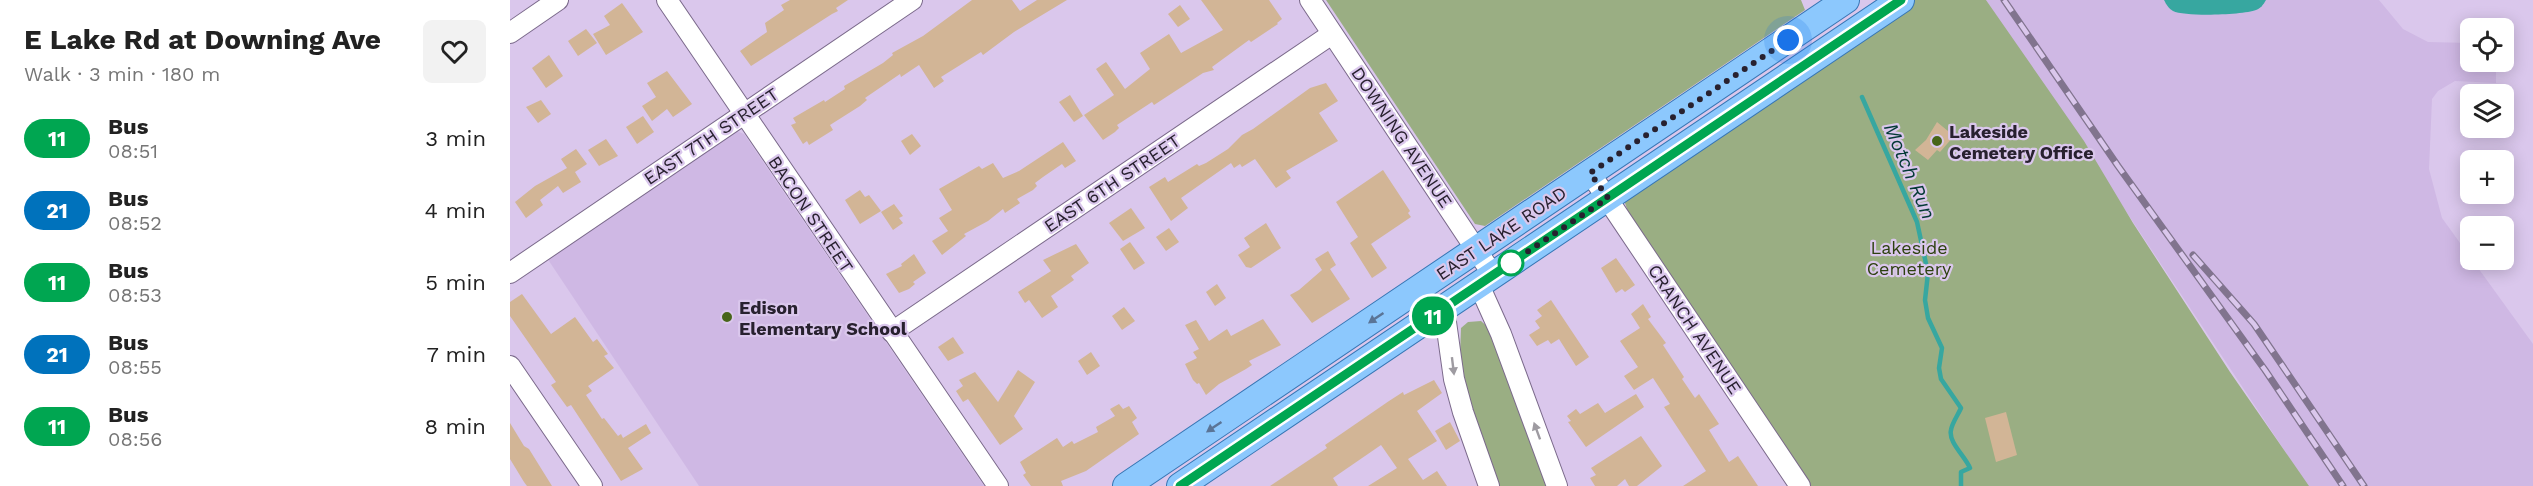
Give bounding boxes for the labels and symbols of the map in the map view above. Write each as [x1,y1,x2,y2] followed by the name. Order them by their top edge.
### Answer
[1773,25,1803,55] your location
[1347,63,1457,211] street label: DOWNING AVENUE
[640,83,782,189] street label: EAST 7TH STREET
[1879,119,1941,223] water label: Motch Run
[1949,121,2094,163] place label: Lakeside Cemetery Office
[1040,130,1184,236] street label: EAST 6TH STREET
[1930,134,1944,148] marker: Lakeside Cemetery Office
[764,152,858,276] street label: BACON STREET
[1432,182,1570,284] street label: EAST LAKE ROAD
[1867,237,1952,279] park label: Lakeside Cemetery
[1498,250,1524,276] unlabelled marker
[1644,260,1746,398] street label: CRANCH AVENUE
[1406,296,1460,336] line badge: 11
[739,297,907,339] place label: Edison Elementary School
[720,310,734,324] marker: Edison Elementary School
[1369,312,1385,324] one-way arrow
[1448,357,1458,376] one-way arrow
[1207,421,1223,433] one-way arrow
[1531,422,1541,440] one-way arrow

